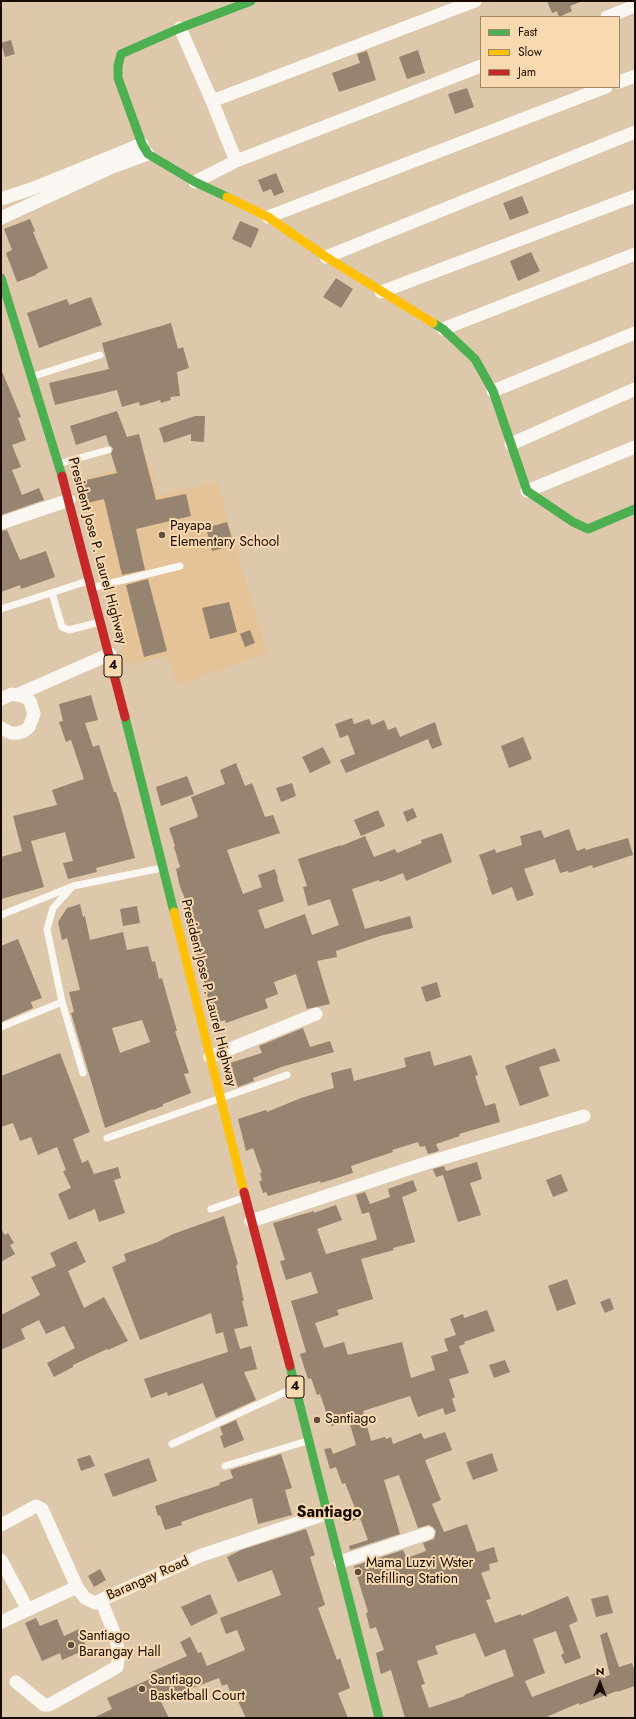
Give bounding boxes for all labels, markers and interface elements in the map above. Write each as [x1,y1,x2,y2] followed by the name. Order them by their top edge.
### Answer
[480,16,620,88] legend
[518,23,537,41] text: Fast
[518,43,542,61] text: Slow
[518,63,536,81] text: Jam
[64,456,130,646] street label: President Jose P. Laurel Highway
[170,519,280,552] place label: Payapa Elementary School
[157,530,167,540] marker: Payapa Elementary School
[104,655,122,677] road number: 4
[177,898,239,1088] street label: President Jose P. Laurel Highway
[286,1376,304,1398] road number: 4
[325,1412,376,1428] place label: Santiago
[312,1415,322,1425] marker: Santiago
[296,1503,362,1523] district label: Santiago
[104,1553,192,1605] street label: Barangay Road
[366,1556,473,1588] place label: Mama Luzvi Wster Refilling Station
[353,1567,363,1577] marker: Mama Luzvi Wster Refilling Station
[79,1629,161,1662] place label: Santiago Barangay Hall
[66,1640,76,1650] marker: Santiago Barangay Hall
[580,1663,620,1703] north arrow
[596,1663,604,1679] text: N
[150,1673,245,1706] place label: Santiago Basketball Court
[137,1684,147,1694] marker: Santiago Basketball Court

